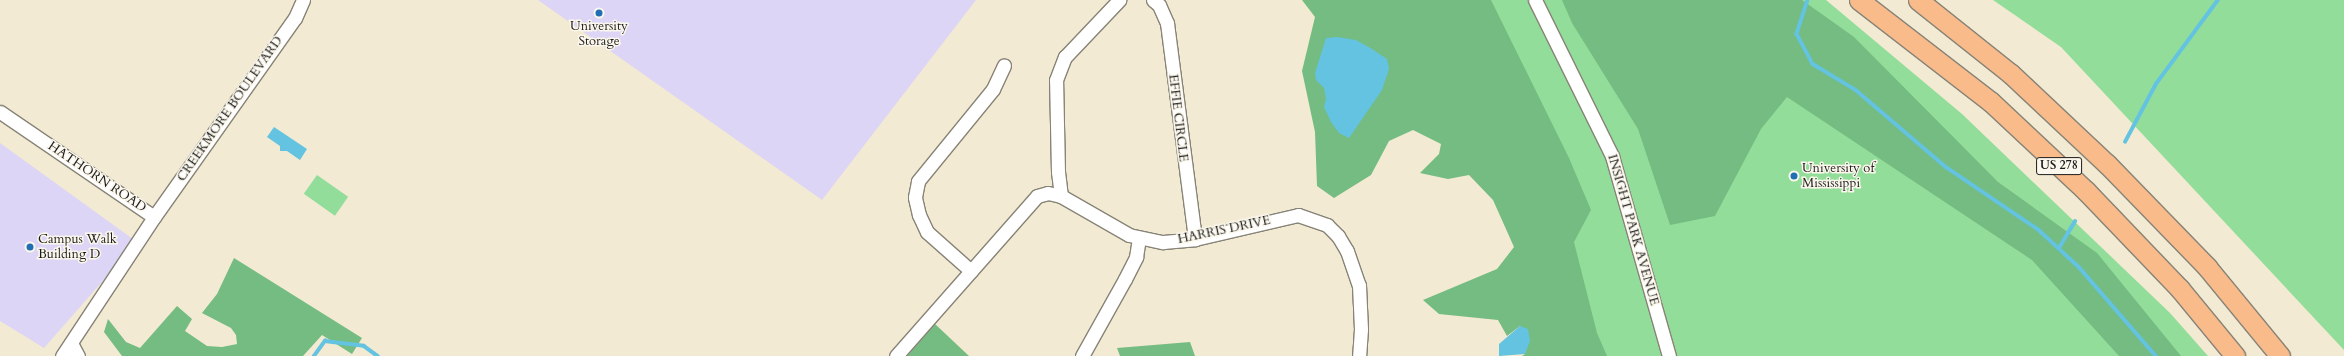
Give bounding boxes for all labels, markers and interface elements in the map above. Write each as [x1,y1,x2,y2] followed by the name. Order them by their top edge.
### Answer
[594,8,604,18] marker: University Storage
[570,19,628,50] place label: University Storage
[174,33,286,185] street label: CREEKMORE BOULEVARD
[1165,73,1191,163] street label: EFFIE CIRCLE
[45,138,149,216] street label: HATHORN ROAD
[1604,153,1662,307] street label: INSIGHT PARK AVENUE
[2036,156,2082,176] road number: US 278
[1802,161,1874,192] place label: University of Mississippi
[1789,171,1799,181] marker: University of Mississippi
[1176,213,1272,247] street label: HARRIS DRIVE
[38,232,117,263] place label: Campus Walk Building D
[25,242,35,252] marker: Campus Walk Building D

